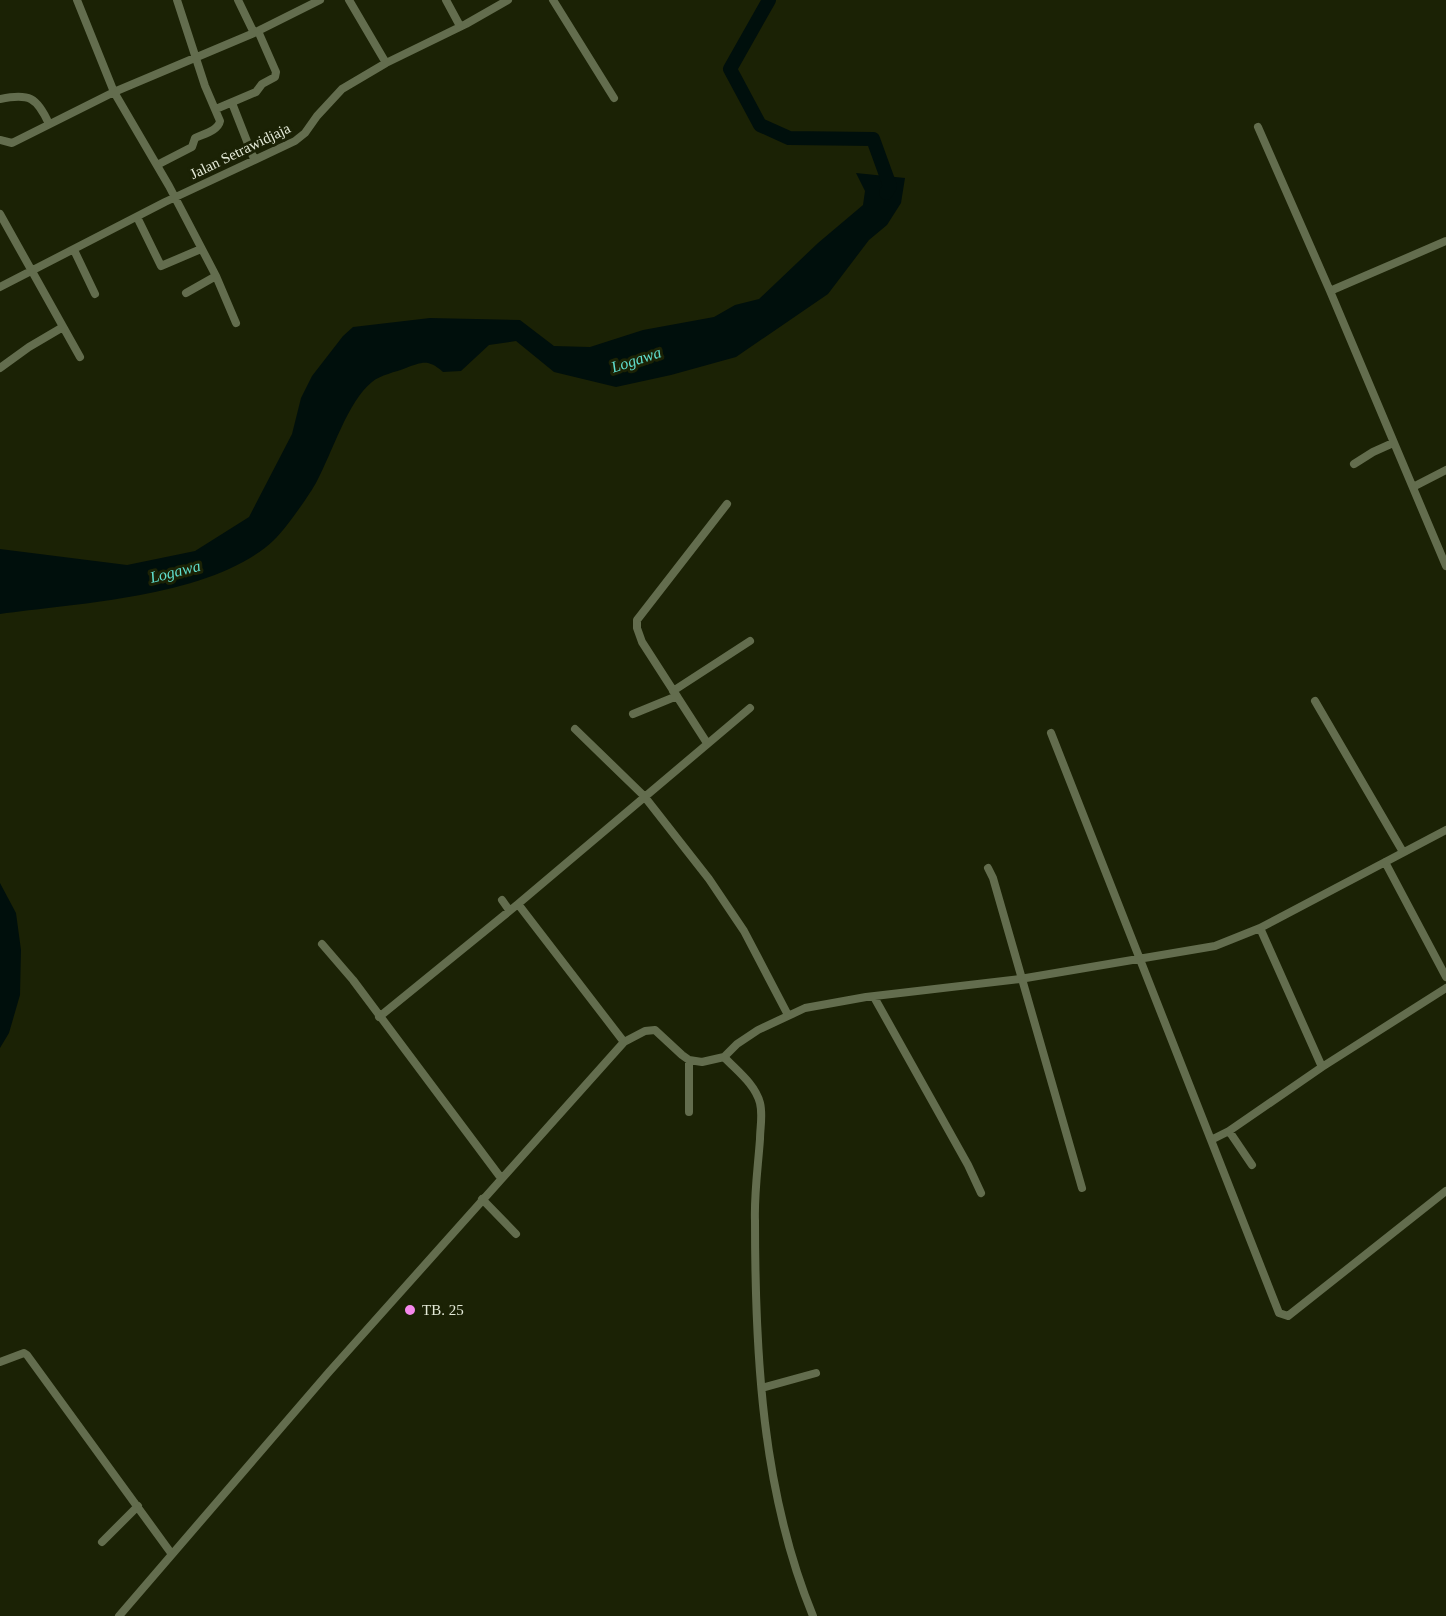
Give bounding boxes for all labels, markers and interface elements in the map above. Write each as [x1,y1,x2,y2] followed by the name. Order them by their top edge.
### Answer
[187,120,293,182] street label: Jalan Setrawidjaja
[608,343,664,377] water label: Logawa
[147,557,202,587] water label: Logawa
[422,1302,464,1318] place label: TB. 25
[403,1303,417,1317] marker: TB. 25

